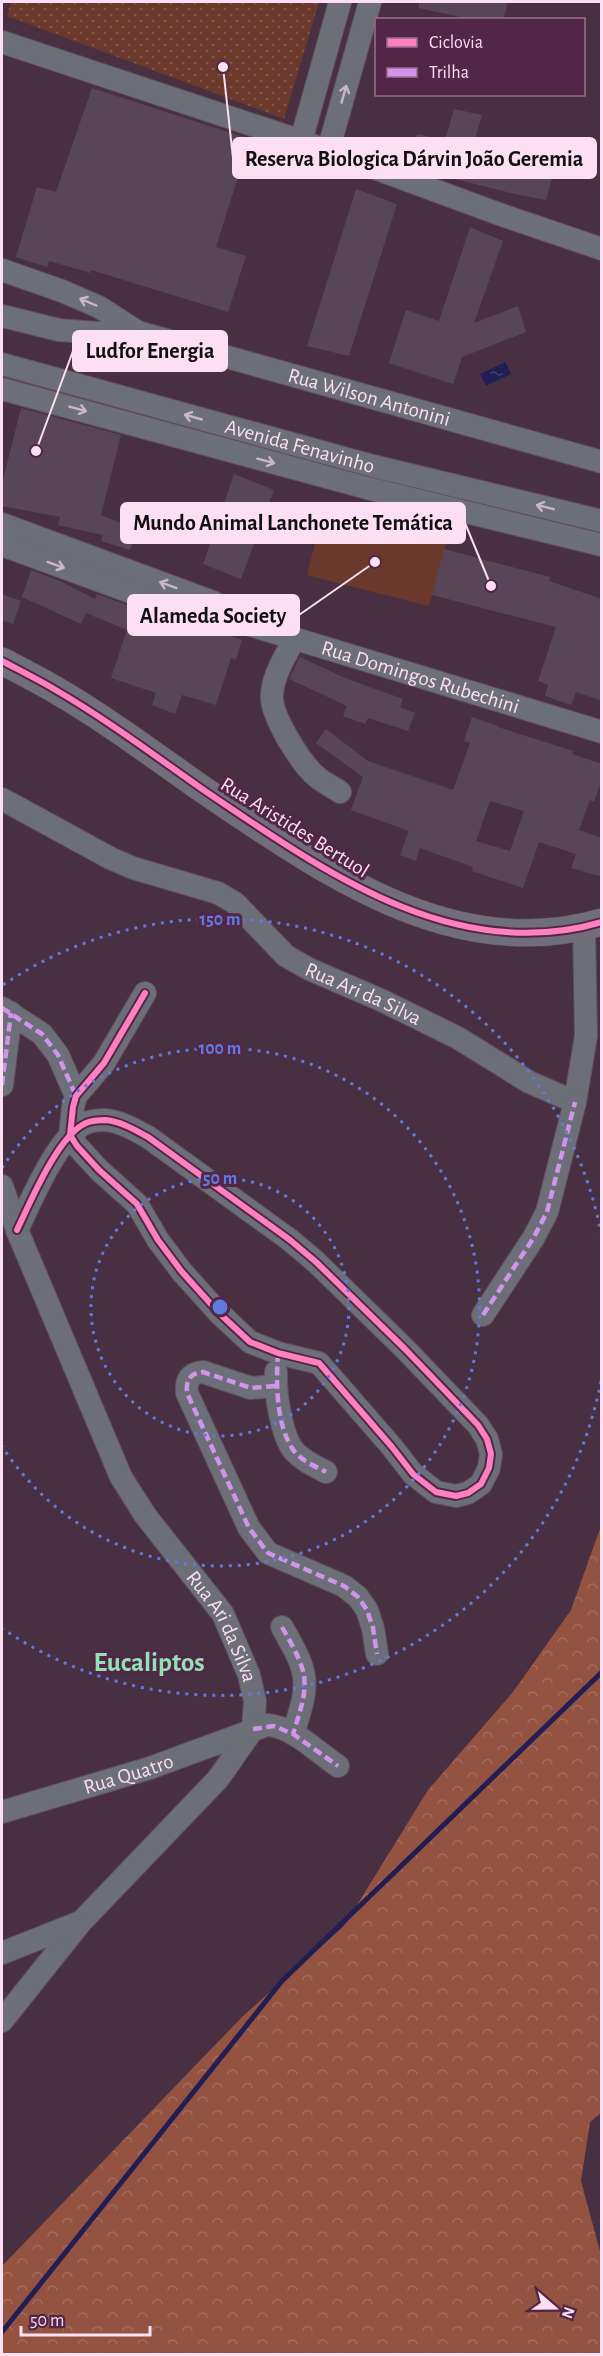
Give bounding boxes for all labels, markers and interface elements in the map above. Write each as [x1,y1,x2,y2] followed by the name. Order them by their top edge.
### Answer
[375,18,585,96] legend
[429,34,483,52] text: Ciclovia
[429,64,469,82] text: Trilha
[338,85,350,104] one-way arrow
[233,138,596,178] callout: Reserva Biologica Dárvin João Geremia
[245,148,584,170] text: Reserva Biologica Dárvin João Geremia
[79,296,97,307] one-way arrow
[73,331,227,371] callout: Ludfor Energia
[85,340,215,362] text: Ludfor Energia
[286,365,453,430] street label: Rua Wilson Antonini
[68,404,87,416] one-way arrow
[184,411,203,422] one-way arrow
[223,416,377,477] street label: Avenida Fenavinho
[256,455,275,467] one-way arrow
[535,500,554,512] one-way arrow
[121,503,465,543] callout: Mundo Animal Lanchonete Temática
[133,512,453,534] text: Mundo Animal Lanchonete Temática
[47,560,65,571] one-way arrow
[159,579,178,590] one-way arrow
[128,595,299,635] callout: Alameda Society
[140,605,286,628] text: Alameda Society
[319,637,522,717] street label: Rua Domingos Rubechini
[217,773,373,882] street label: Rua Aristides Bertuol
[200,911,240,929] text: 150 m
[302,959,425,1029] street label: Rua Ari da Silva
[199,1040,241,1058] text: 100 m
[203,1170,237,1188] text: 50 m
[210,1297,230,1317] centre of rings
[182,1567,260,1684] street label: Rua Ari da Silva
[93,1649,205,1676] district label: Eucaliptos
[81,1750,176,1798] street label: Rua Quatro
[525,2278,585,2338] north arrow
[21,2299,150,2337] scale bar
[559,2305,578,2321] text: N
[30,2312,64,2330] text: 50 m

